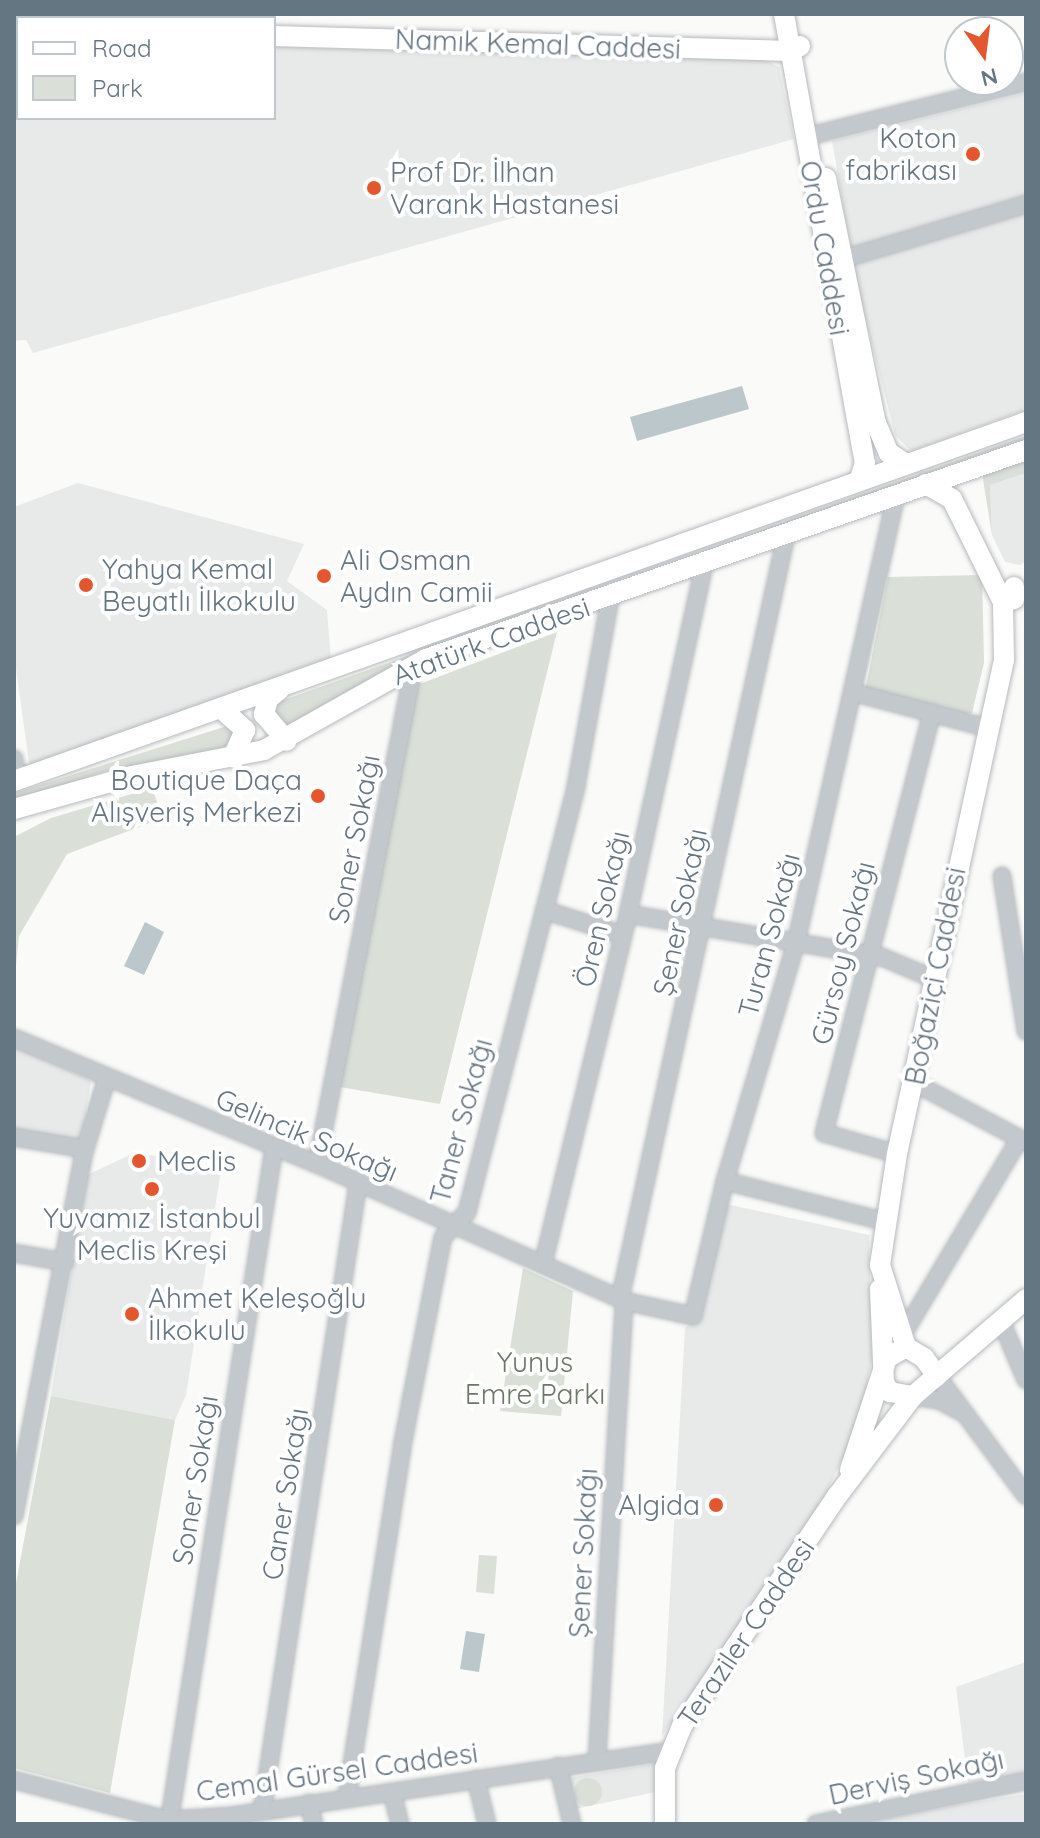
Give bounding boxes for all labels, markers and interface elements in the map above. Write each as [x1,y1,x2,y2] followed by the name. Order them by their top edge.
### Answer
[16,16,276,120] legend
[944,16,1024,96] north arrow
[394,22,682,66] street label: Namık Kemal Caddesi
[92,33,152,63] text: Road
[978,62,1001,93] text: N
[92,73,143,103] text: Park
[845,121,957,187] place label: Koton fabrikası
[964,145,982,163] marker: Koton fabrikası
[390,155,619,221] place label: Prof Dr. İlhan Varank Hastanesi
[793,158,857,338] street label: Ordu Caddesi
[365,179,383,197] marker: Prof Dr. İlhan Varank Hastanesi
[340,543,493,609] place label: Ali Osman Aydın Camii
[102,552,296,618] place label: Yahya Kemal Beyatlı İlkokulu
[315,567,333,585] marker: Ali Osman Aydın Camii
[77,576,95,594] marker: Yahya Kemal Beyatlı İlkokulu
[388,590,594,692] street label: Atatürk Caddesi
[321,752,387,926] street label: Soner Sokağı
[91,763,302,829] place label: Boutique Daça Alışveriş Merkezi
[309,787,327,805] marker: Boutique Daça Alışveriş Merkezi
[646,825,714,999] street label: Şener Sokağı
[568,828,636,990] street label: Ören Sokağı
[731,849,807,1021] street label: Turan Sokağı
[804,858,882,1048] street label: Gürsoy Sokağı
[897,864,973,1088] street label: Boğaziçi Caddesi
[423,1035,499,1207] street label: Taner Sokağı
[211,1081,403,1189] street label: Gelincik Sokağı
[157,1144,236,1178] place label: Meclis
[128,1150,150,1172] marker: Meclis
[143,1180,161,1198] marker: Yuvamız İstanbul Meclis Kreşi
[43,1201,261,1267] place label: Yuvamız İstanbul Meclis Kreşi
[148,1281,366,1347] place label: Ahmet Keleşoğlu İlkokulu
[123,1305,141,1323] marker: Ahmet Keleşoğlu İlkokulu
[465,1345,605,1411] park label: Yunus Emre Parkı
[165,1393,225,1567] street label: Soner Sokağı
[255,1406,315,1582] street label: Caner Sokağı
[562,1467,604,1639] street label: Şener Sokağı
[618,1488,700,1522] place label: Algida
[707,1496,725,1514] marker: Algida
[670,1532,822,1734] street label: Teraziler Caddesi
[194,1736,480,1808] street label: Cemal Gürsel Caddesi
[826,1742,1006,1812] street label: Derviş Sokağı

